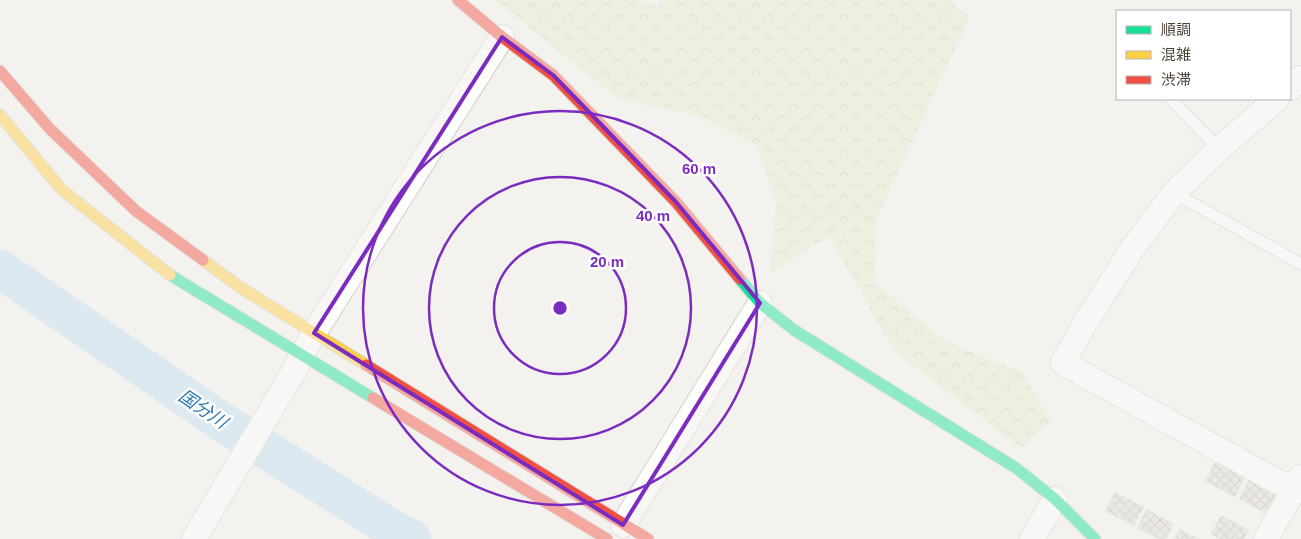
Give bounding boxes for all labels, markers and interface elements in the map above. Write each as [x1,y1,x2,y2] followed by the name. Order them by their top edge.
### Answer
[1116,10,1291,100] legend
[1161,21,1191,38] text: 順調
[1161,46,1191,63] text: 混雑
[1161,71,1191,88] text: 渋滞
[682,160,716,177] text: 60 m
[636,207,670,224] text: 40 m
[590,253,624,270] text: 20 m
[551,299,569,317] centre of rings
[175,386,233,434] water label: 国分川

